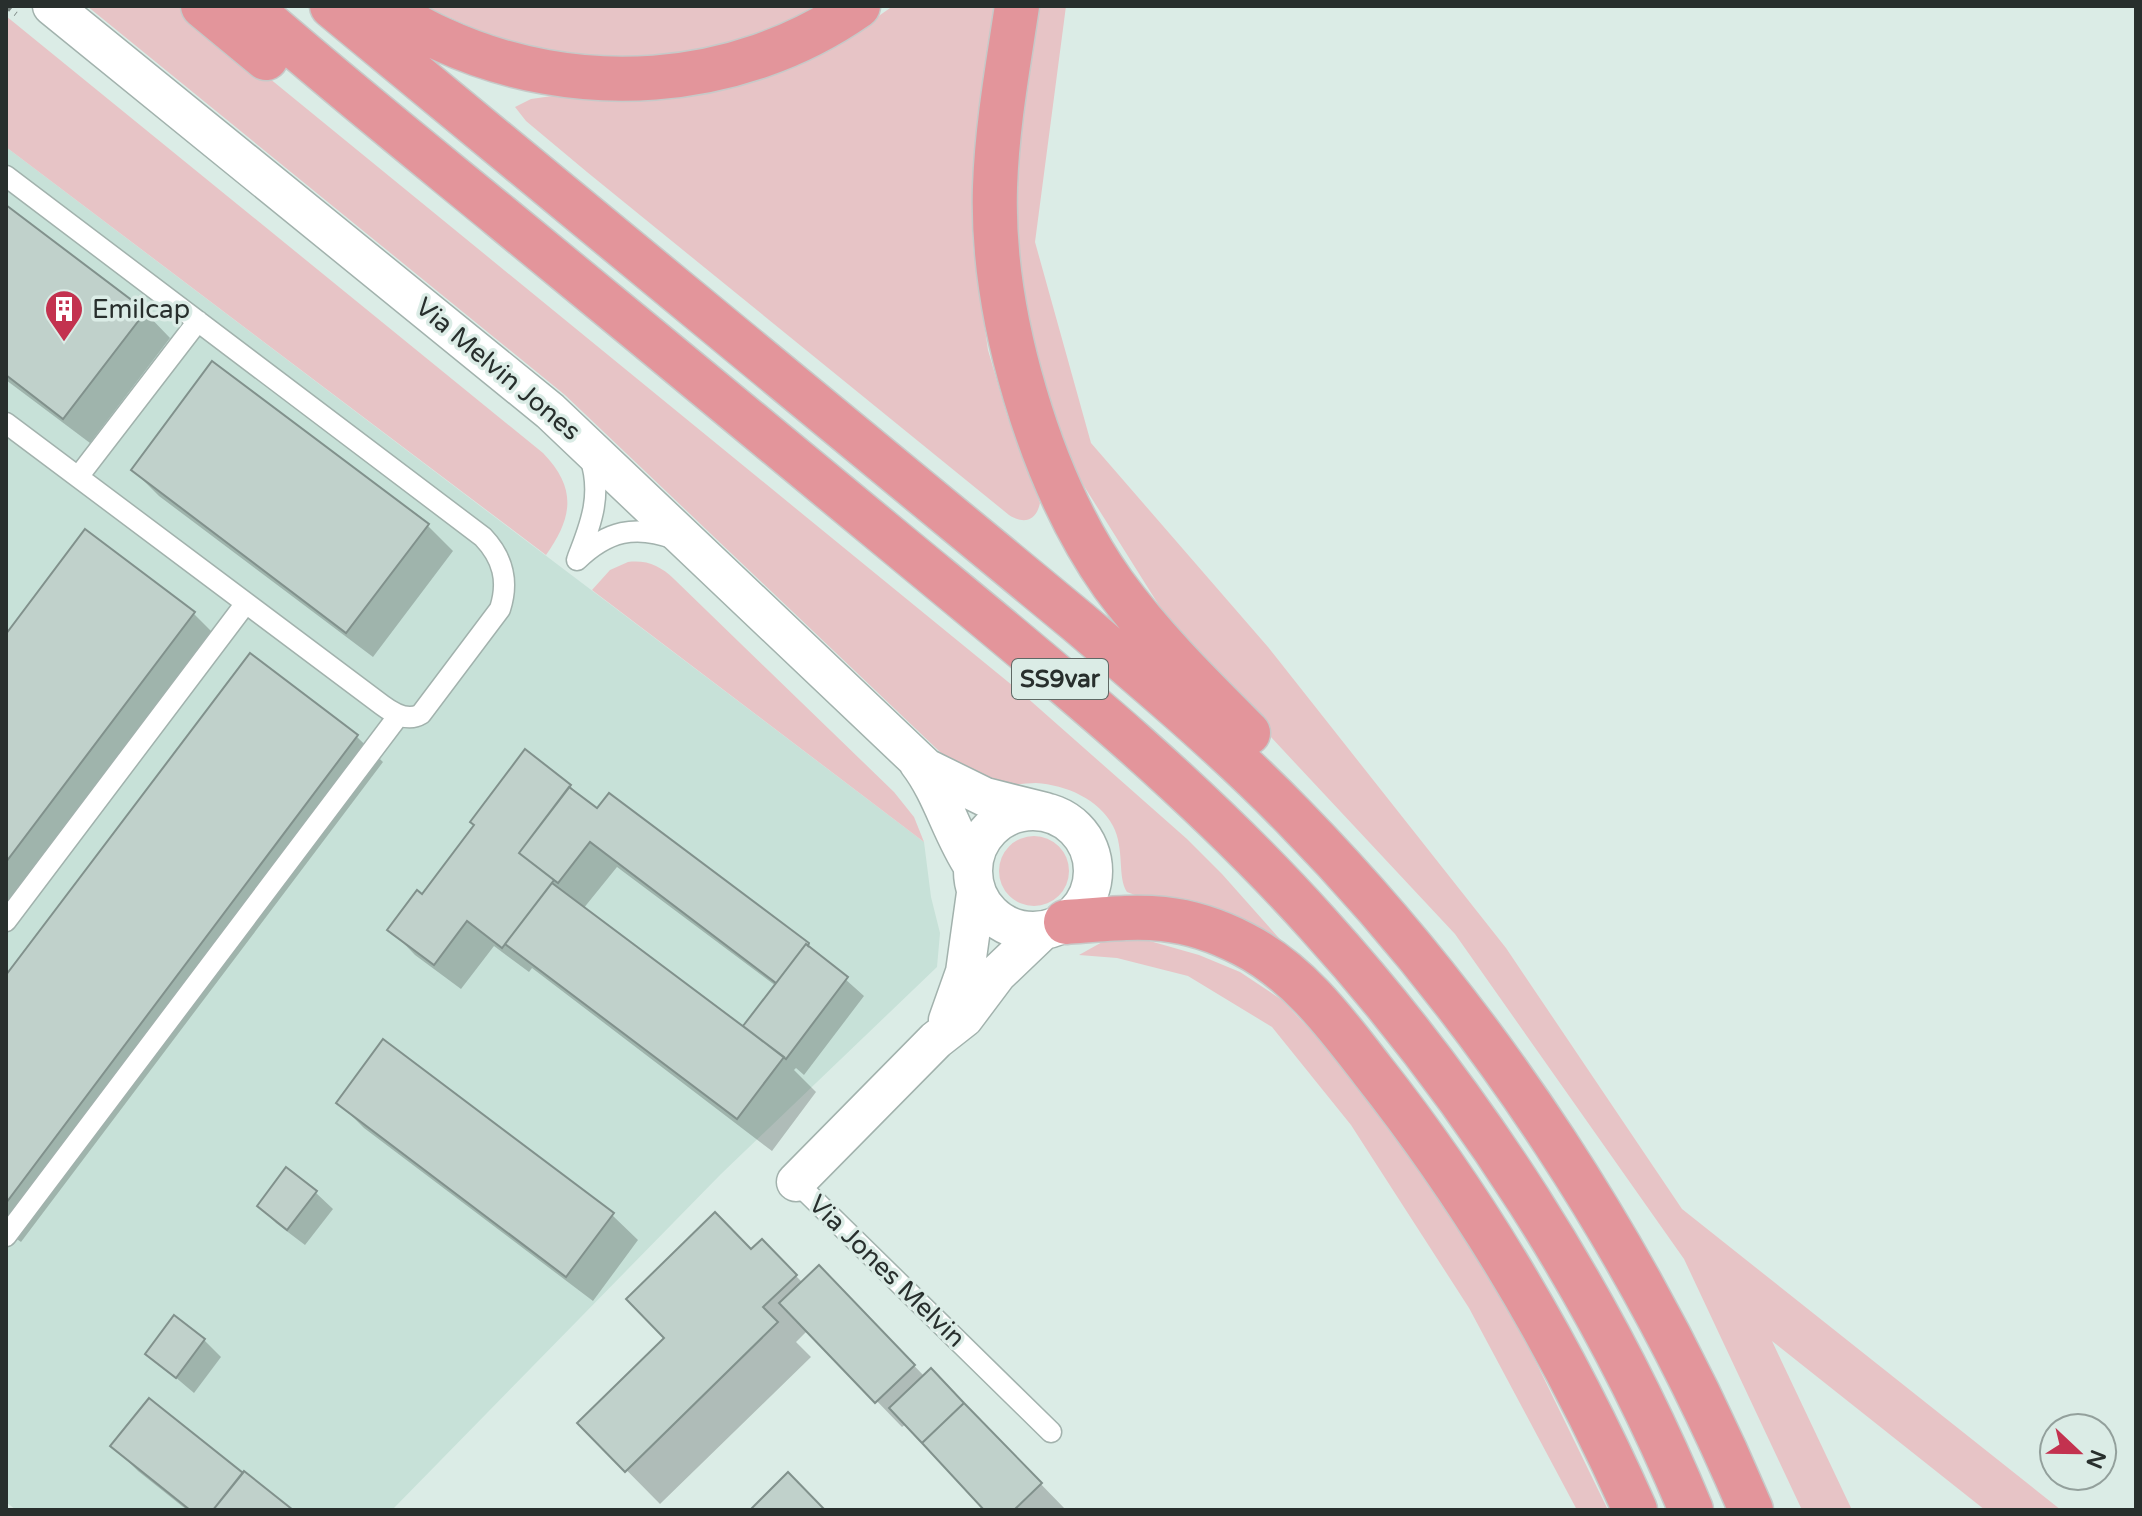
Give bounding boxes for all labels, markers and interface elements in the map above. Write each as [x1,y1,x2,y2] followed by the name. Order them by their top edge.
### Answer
[43,288,85,343] building icon: Emilcap
[409,291,587,447] street label: Via Melvin Jones
[92,294,190,325] place label: Emilcap
[1012,659,1108,699] road number: SS9var
[802,1189,972,1353] street label: Via Jones Melvin
[2038,1412,2118,1492] north arrow
[2080,1446,2111,1472] text: N

